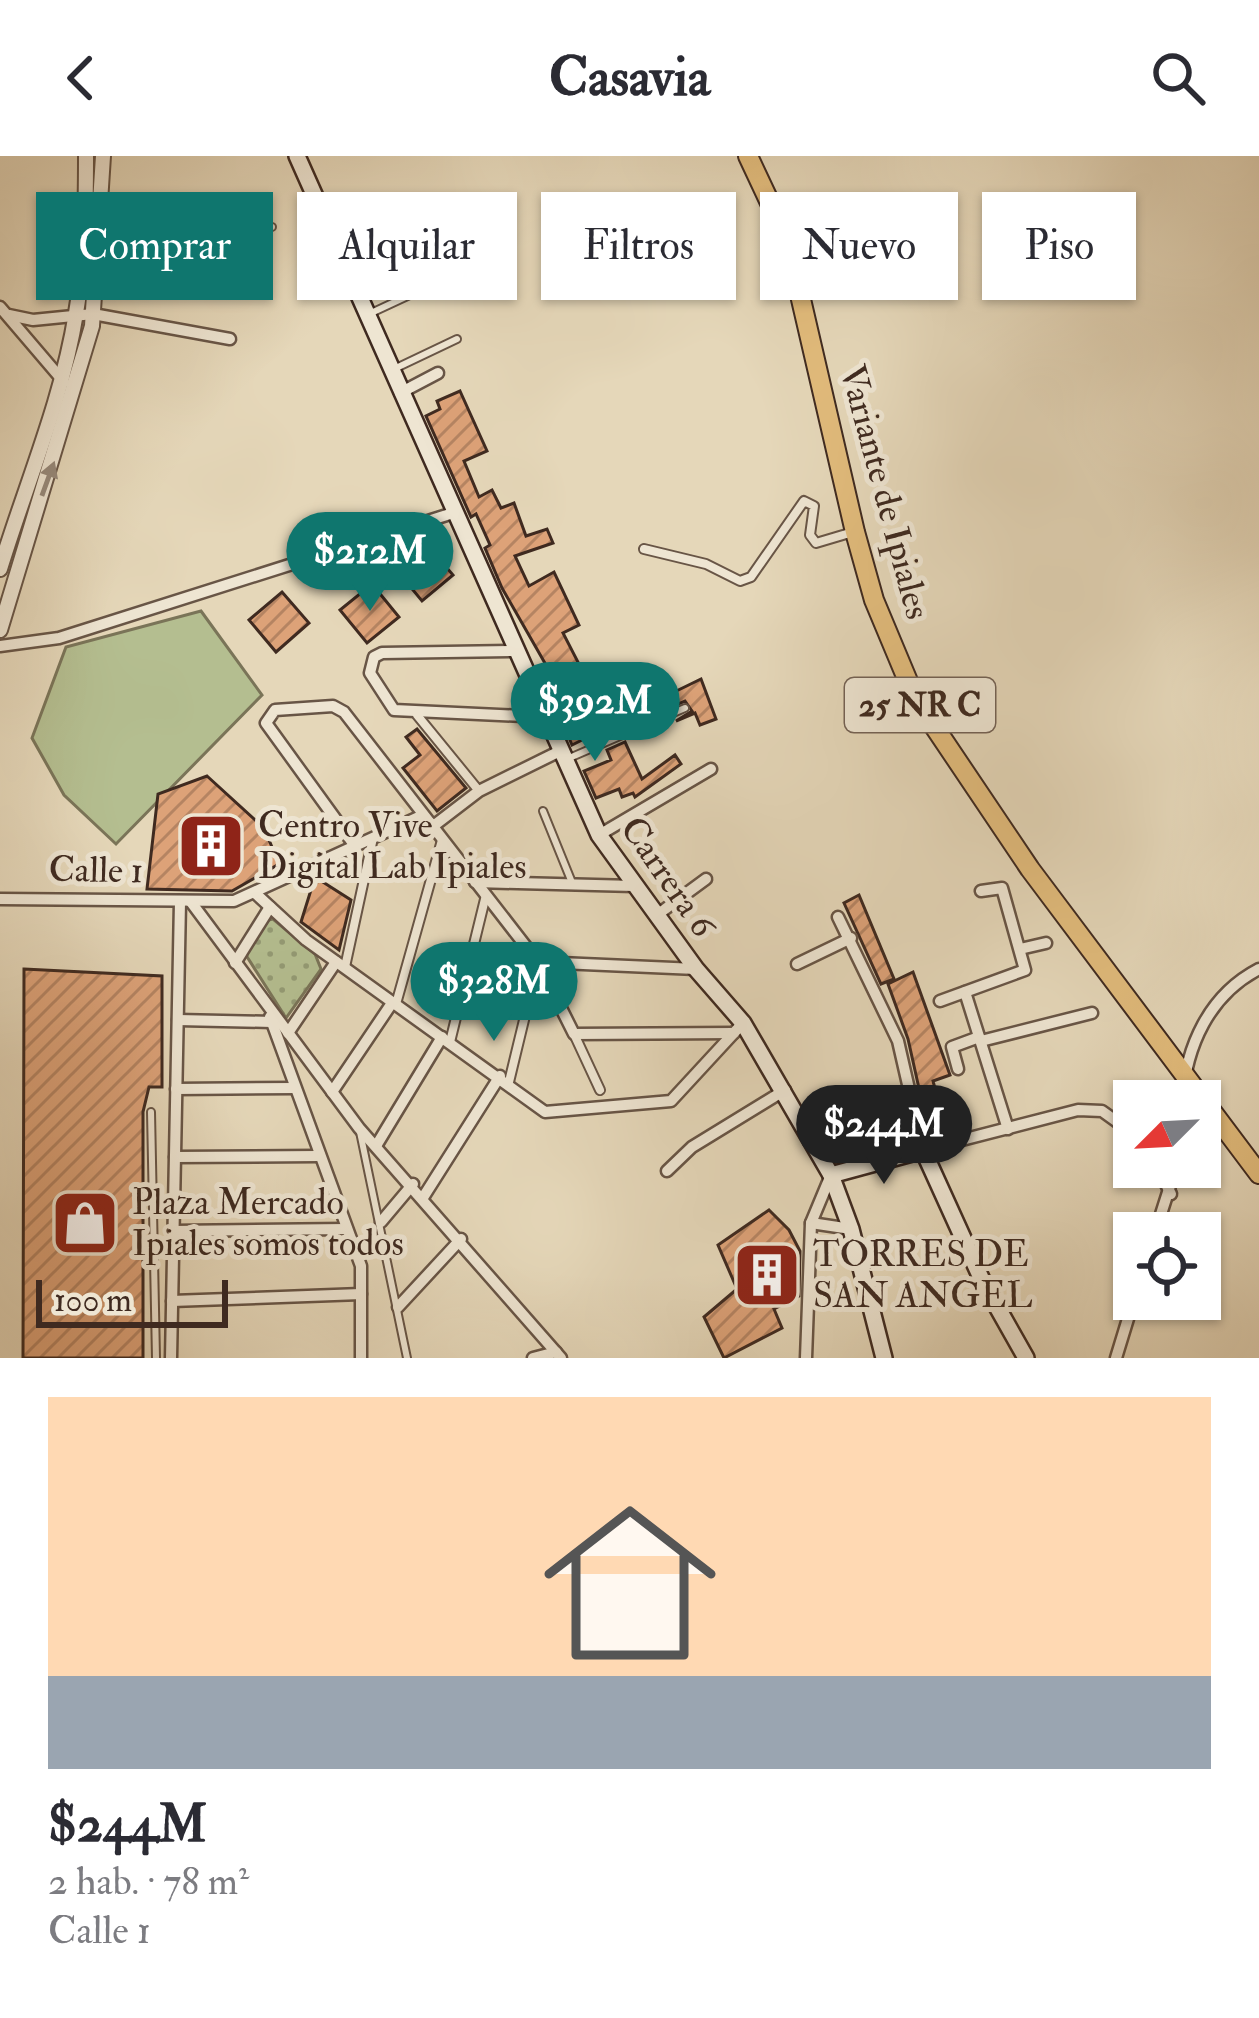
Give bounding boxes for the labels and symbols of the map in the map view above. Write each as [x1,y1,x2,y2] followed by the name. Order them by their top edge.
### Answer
[829,360,941,624] street label: Variante de Ipiales
[40,461,58,497] one-way arrow
[286,512,454,614] pin: $212M
[511,662,679,764] pin: $392M
[845,678,995,732] road number: 25 NR C
[258,803,527,889] place label: Centro Vive Digital Lab Ipiales
[610,808,727,947] street label: Carrera 6
[176,811,246,881] building icon: Centro Vive Digital Lab Ipiales
[48,847,144,893] street label: Calle 1
[410,942,578,1044] pin: $328M
[1113,1080,1221,1188] north arrow
[800,1085,968,1187] pin: $244M
[132,1180,404,1266] place label: Plaza Mercado Ipiales somos todos
[50,1188,120,1258] shop icon: Plaza Mercado Ipiales somos todos
[813,1232,1033,1318] place label: TORRES DE SAN ANGEL
[732,1240,802,1310] building icon: TORRES DE SAN ANGEL
[36,1274,228,1327] scale bar

